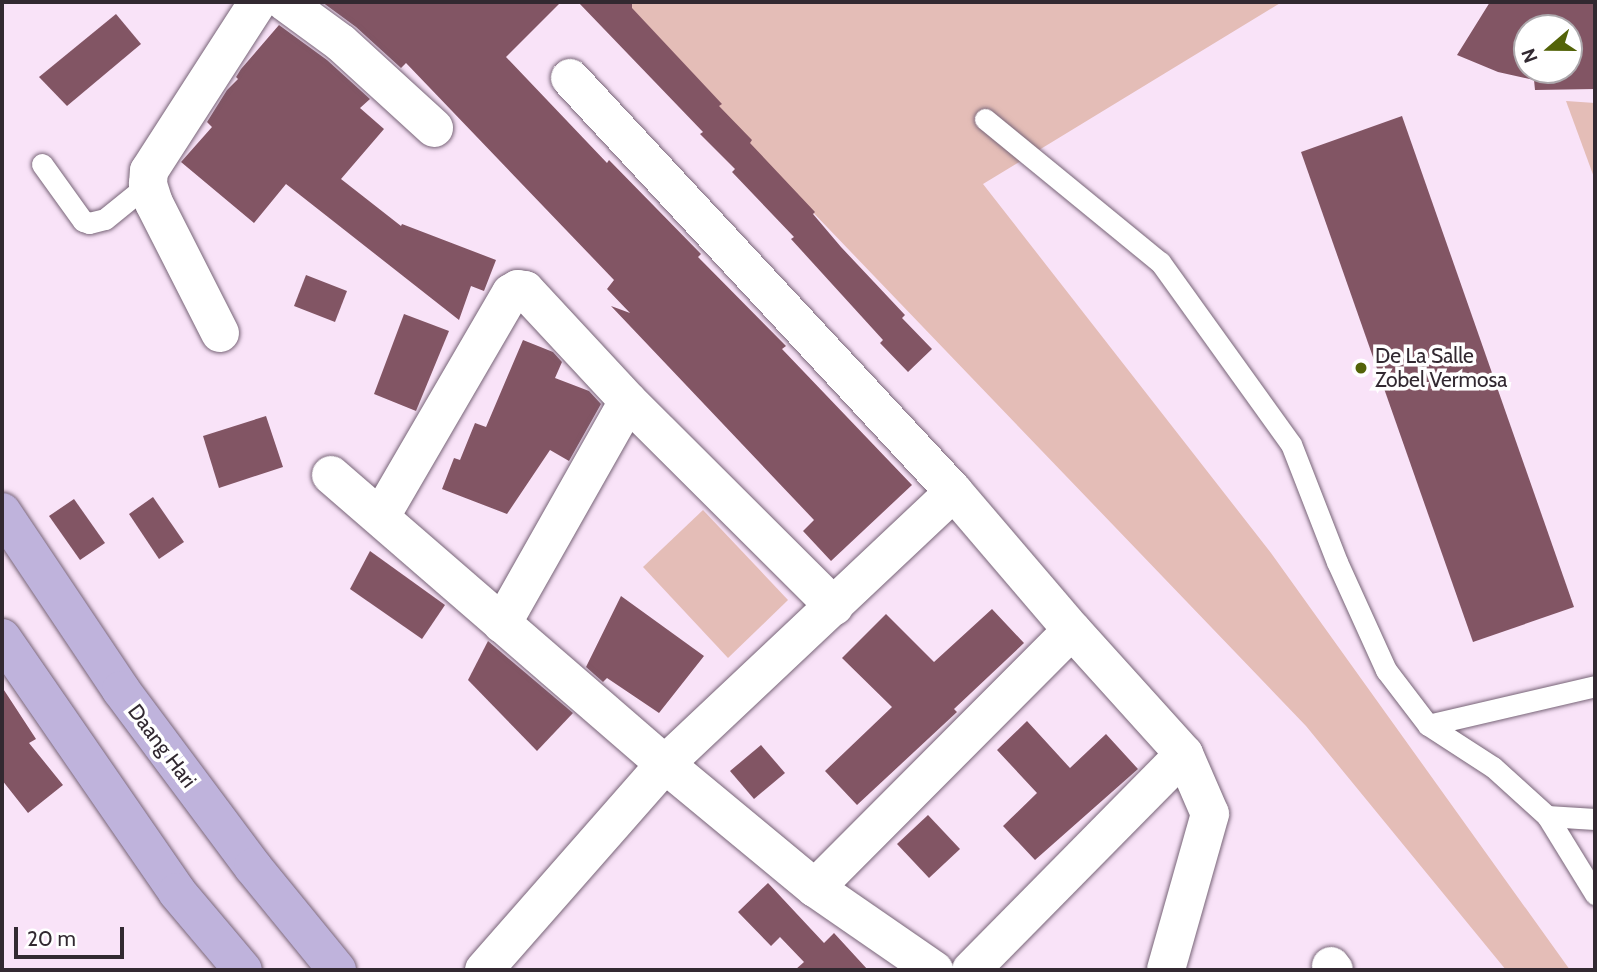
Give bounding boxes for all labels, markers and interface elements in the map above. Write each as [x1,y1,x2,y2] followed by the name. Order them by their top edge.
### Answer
[1513,14,1583,84] north arrow
[1517,45,1543,66] text: N
[1375,343,1507,393] place label: De La Salle Zobel Vermosa
[1353,360,1369,376] marker: De La Salle Zobel Vermosa
[122,699,202,793] street label: Daang Hari
[18,912,128,956] scale bar
[27,926,76,951] text: 20 m

